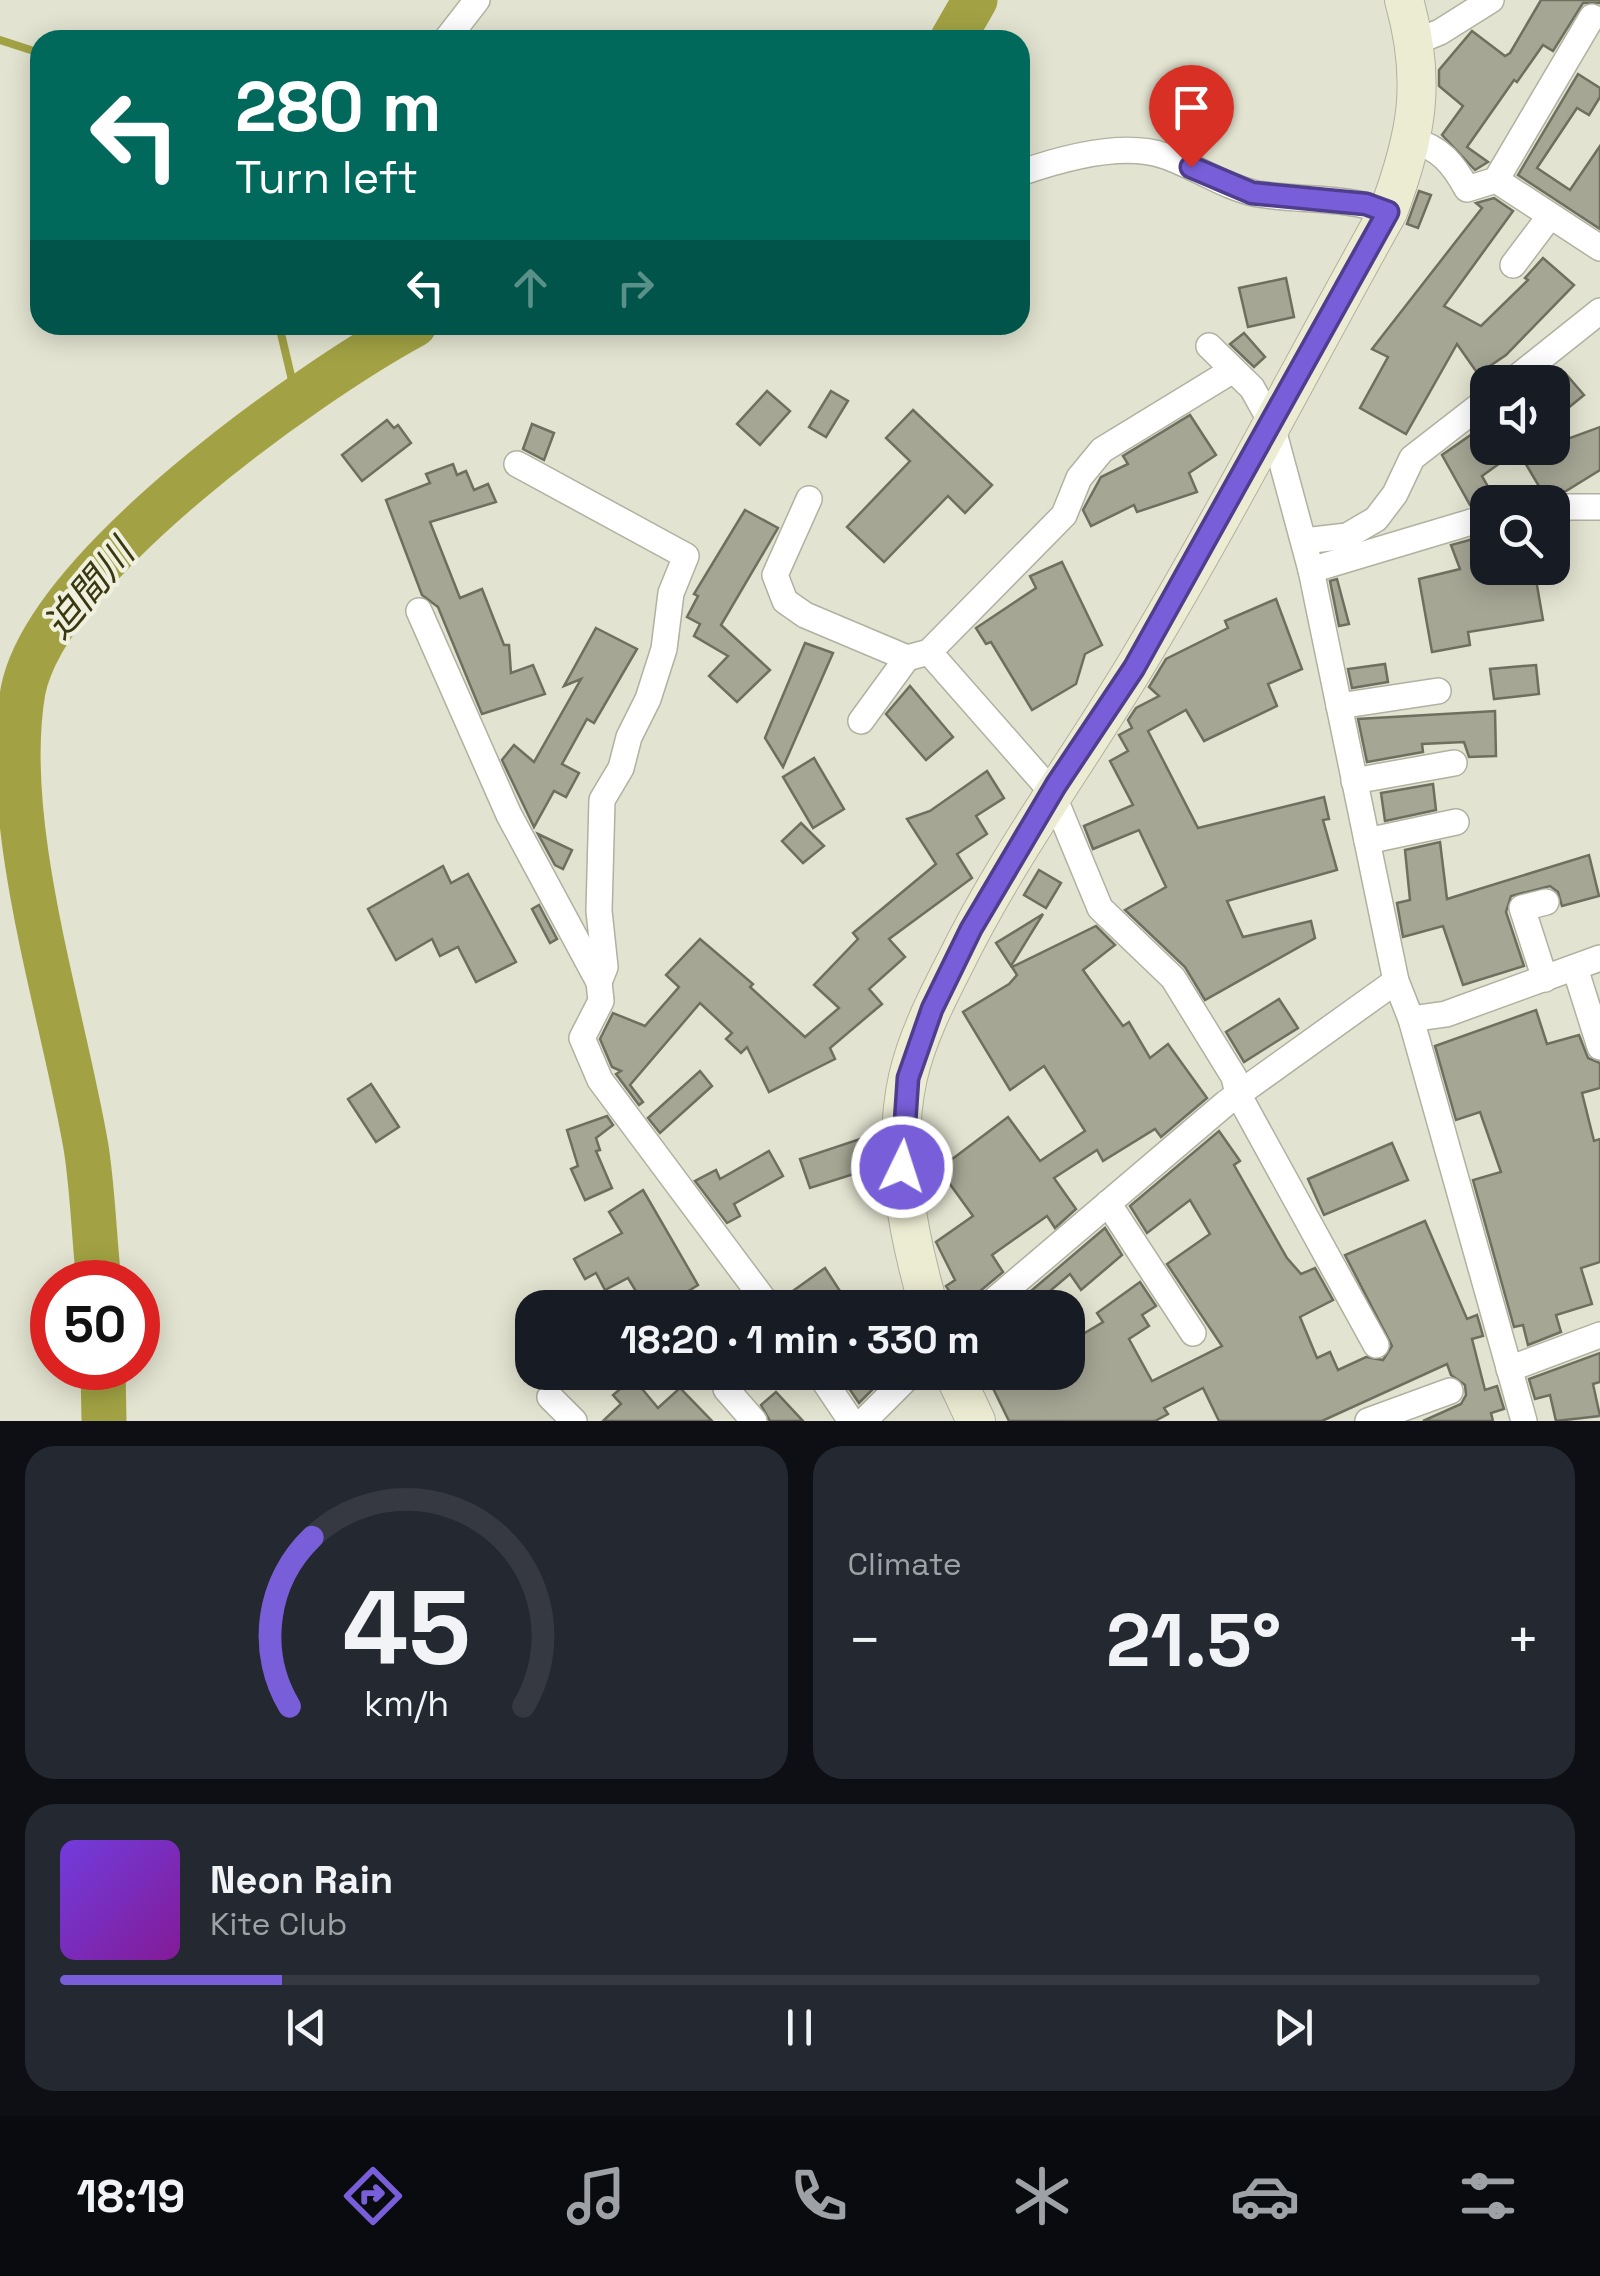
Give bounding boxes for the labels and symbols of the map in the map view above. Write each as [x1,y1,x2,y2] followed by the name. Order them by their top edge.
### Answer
[1149,65,1234,168] pin
[34,527,147,648] water label: 迫間川
[850,1115,954,1219] position arrow
[30,1260,160,1390] speed limit sign: 50

